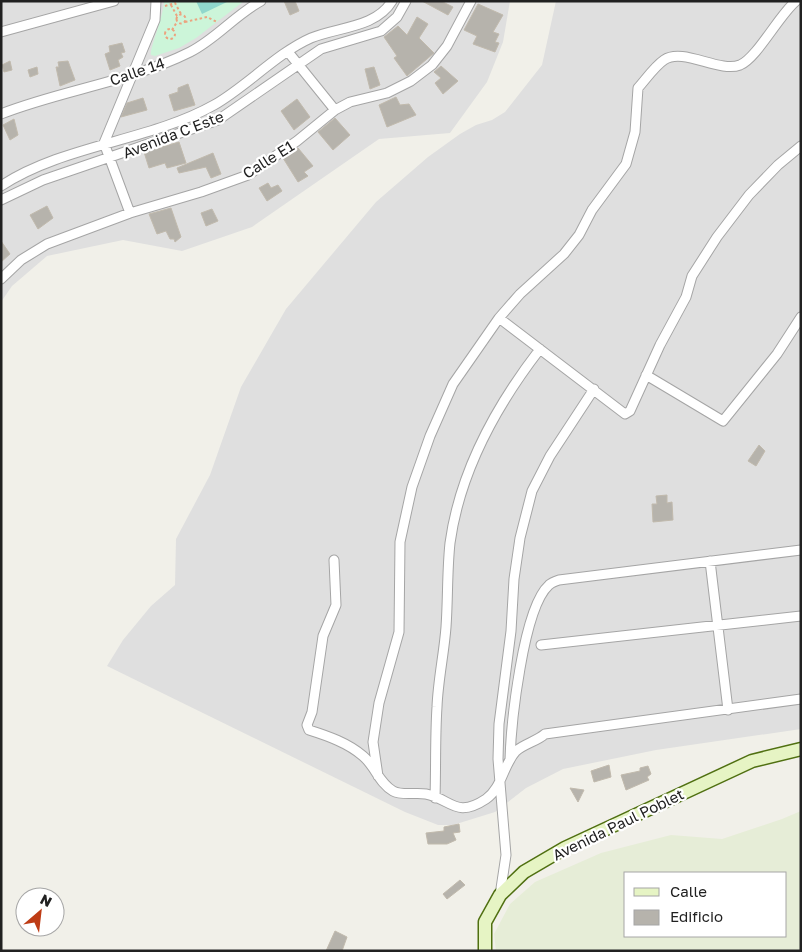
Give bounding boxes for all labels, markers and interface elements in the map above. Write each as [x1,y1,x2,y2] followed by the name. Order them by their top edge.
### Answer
[107,53,167,89] street label: Calle 14
[120,106,226,161] street label: Avenida C Este
[239,136,297,182] street label: Calle E1
[549,784,687,864] street label: Avenida Paul Poblet
[624,872,787,937] legend
[670,882,707,900] text: Calle
[15,887,65,937] north arrow
[38,890,55,910] text: N
[670,907,723,925] text: Edificio

